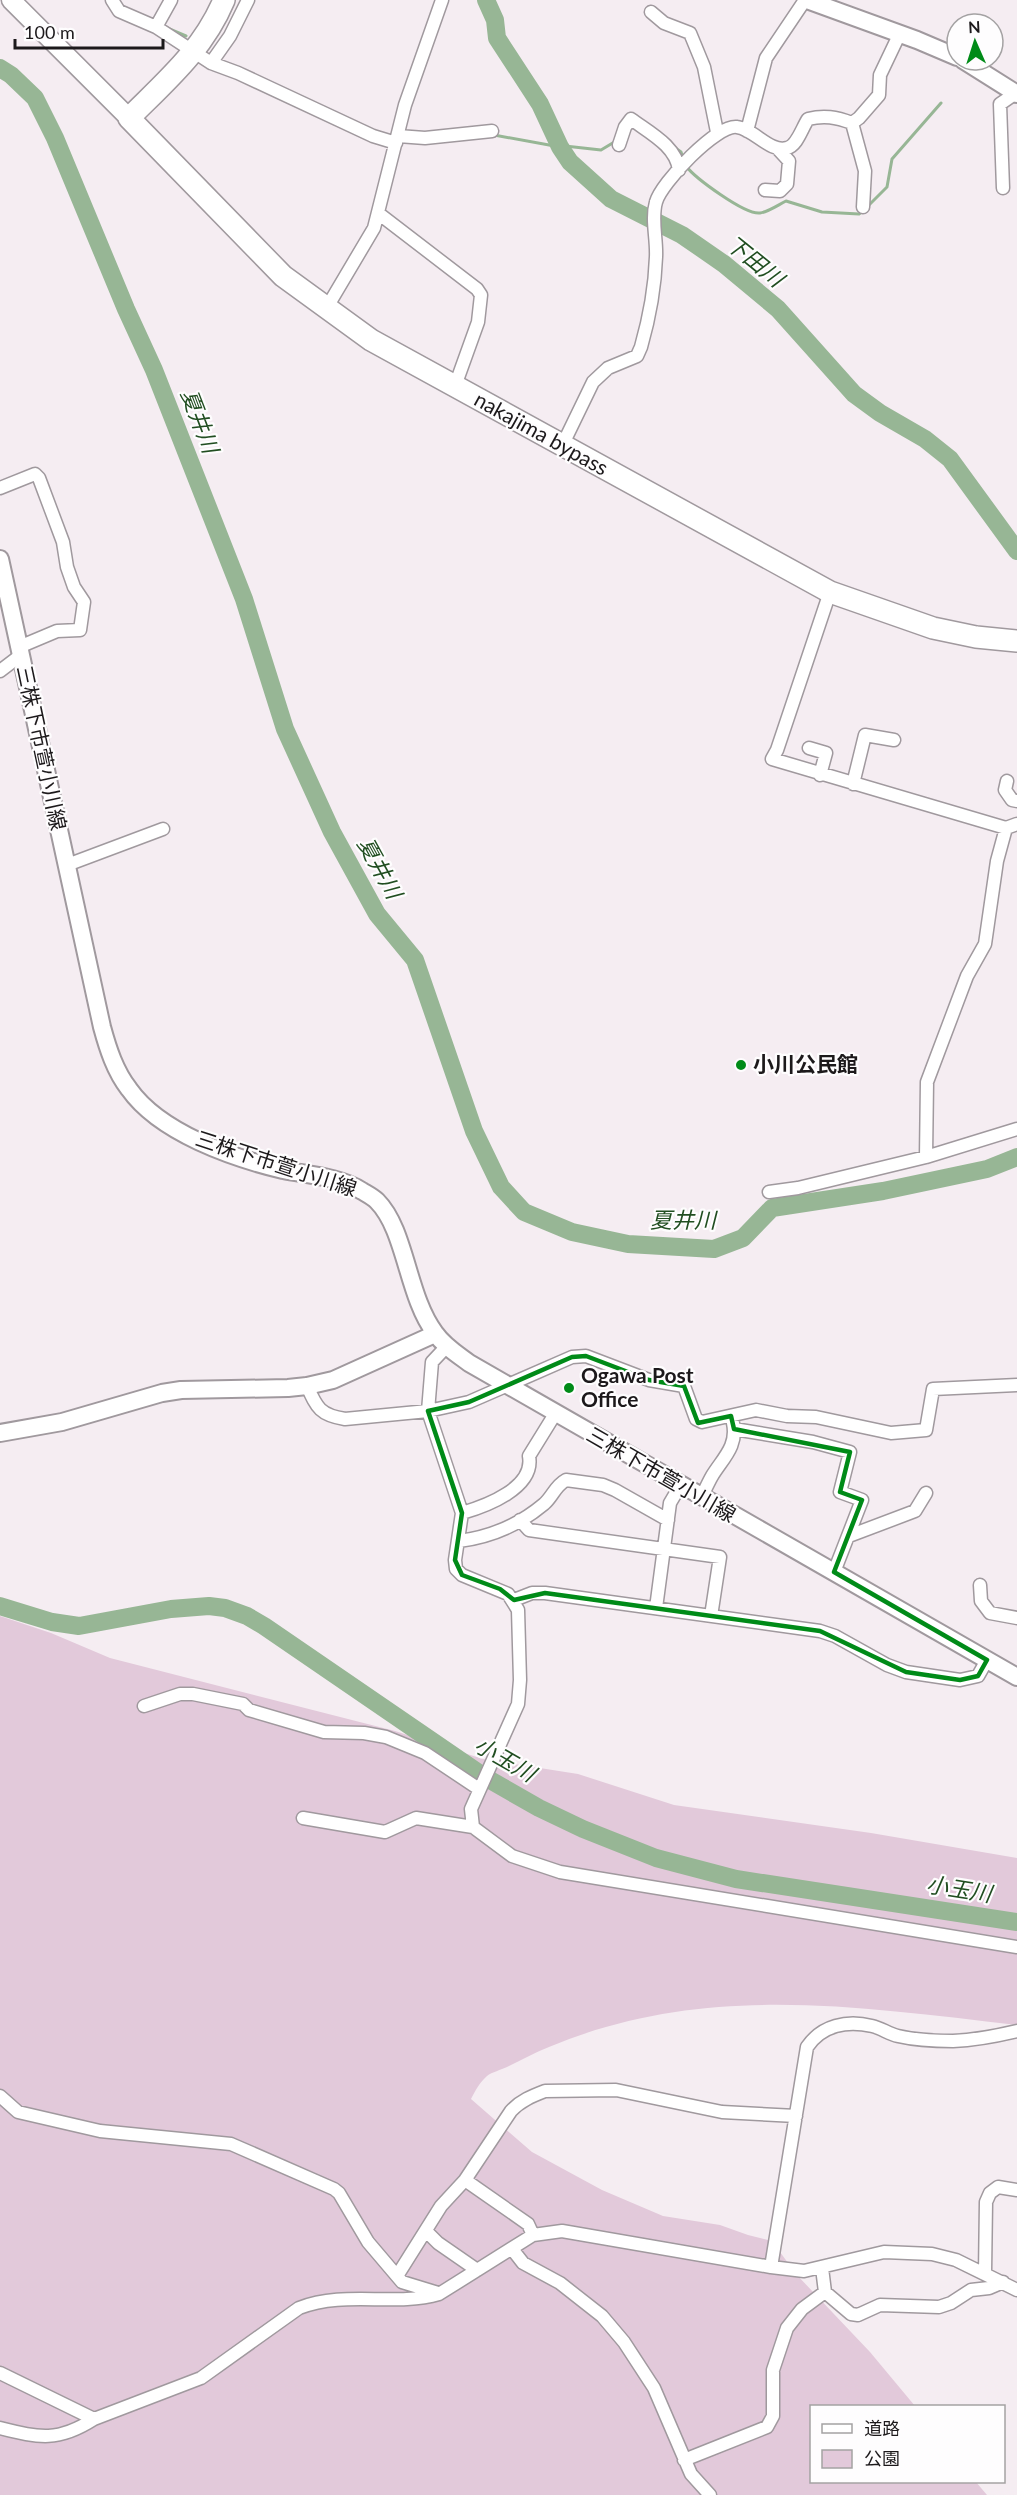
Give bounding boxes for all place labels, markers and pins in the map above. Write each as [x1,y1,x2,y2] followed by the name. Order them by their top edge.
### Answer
[753,1051,858,1076] place label: 小川公民館
[734,1058,748,1072] marker: 小川公民館
[581,1362,694,1411] place label: Ogawa Post Office
[562,1381,576,1395] marker: Ogawa Post Office

